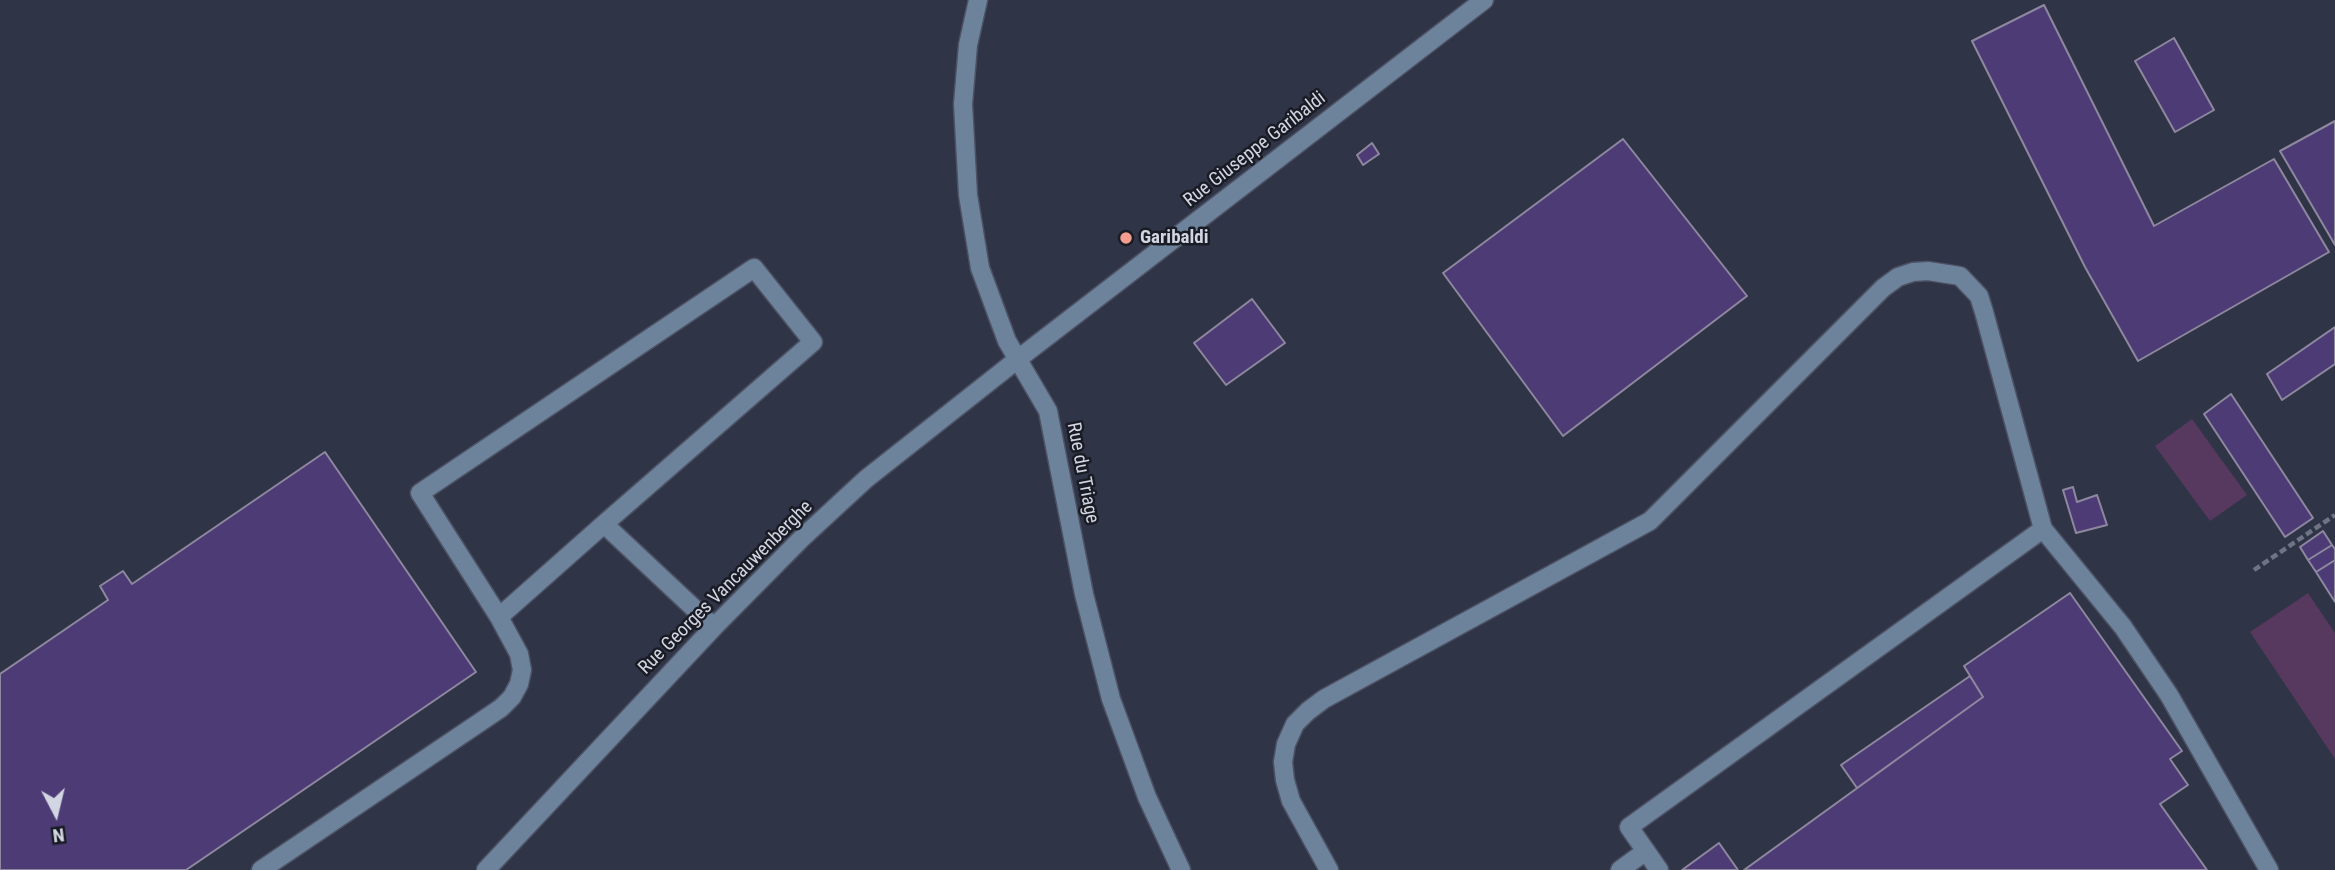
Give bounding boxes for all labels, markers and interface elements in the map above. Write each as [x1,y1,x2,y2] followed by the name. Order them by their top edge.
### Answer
[1179,87,1331,213] street label: Rue Giuseppe Garibaldi
[1140,227,1209,249] place label: Garibaldi
[1118,230,1134,246] marker: Garibaldi
[1061,421,1103,525] street label: Rue du Triage
[634,496,818,680] street label: Rue Georges Vancauwenberghe
[21,779,91,849] north arrow
[51,823,66,847] text: N

